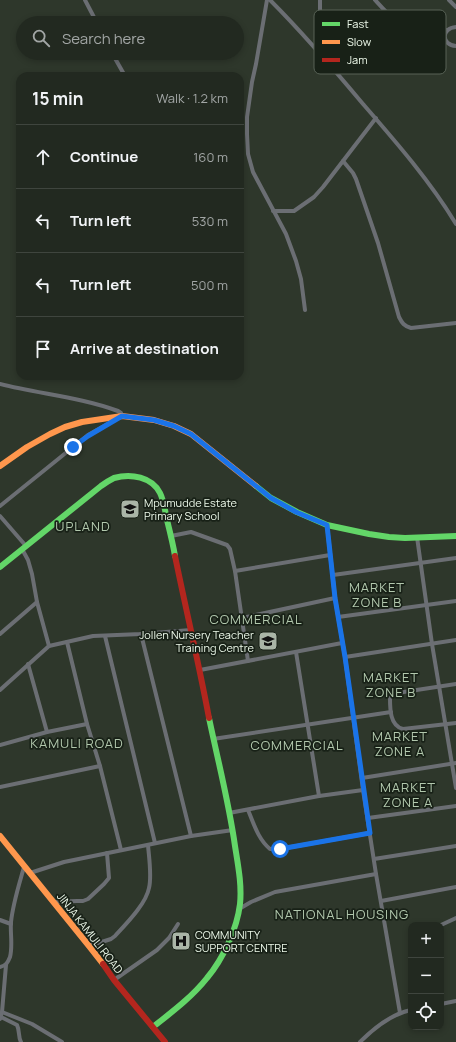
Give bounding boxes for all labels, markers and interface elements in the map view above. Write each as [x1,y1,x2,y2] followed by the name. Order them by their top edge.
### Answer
[314,10,446,74] legend
[16,16,244,60] search box
[347,16,369,31] text: Fast
[30,27,52,49] icon: search
[62,28,145,49] text: Search here
[347,34,372,49] text: Slow
[347,52,368,67] text: Jam
[32,87,84,110] text: 15 min
[156,89,228,107] text: Walk · 1.2 km
[32,146,54,168] icon: ahead
[70,146,138,167] text: Continue
[193,148,228,166] text: 160 m
[32,210,54,232] icon: left
[70,210,132,231] text: Turn left
[192,212,228,230] text: 530 m
[32,274,54,296] icon: left
[70,274,132,295] text: Turn left
[191,276,228,294] text: 500 m
[32,338,54,360] icon: arrive
[70,338,219,359] text: Arrive at destination
[64,438,82,456] route end
[144,495,238,523] place label: Mpumudde Estate Primary School
[119,498,141,520] school or university icon: Mpumudde Estate Primary School
[55,517,111,535] district label: UPLAND
[349,578,405,611] district label: MARKET ZONE B
[209,610,303,628] district label: COMMERCIAL
[139,627,255,655] place label: Jollen Nursery Teacher Training Centre
[257,630,279,652] school or university icon: Jollen Nursery Teacher Training Centre
[363,668,419,701] district label: MARKET ZONE B
[372,727,428,760] district label: MARKET ZONE A
[30,734,124,752] district label: KAMULI ROAD
[250,736,344,754] district label: COMMERCIAL
[380,778,436,811] district label: MARKET ZONE A
[271,840,289,858] route start
[54,889,127,976] street label: JINJA KAMULI ROAD
[275,905,409,923] district label: NATIONAL HOUSING
[408,922,444,1030] map controls
[408,922,444,958] button: +
[195,927,288,955] place label: COMMUNITY SUPPORT CENTRE
[170,930,192,952] hospital icon: COMMUNITY SUPPORT CENTRE
[408,958,444,994] button: −
[408,994,444,1030] button: locate

